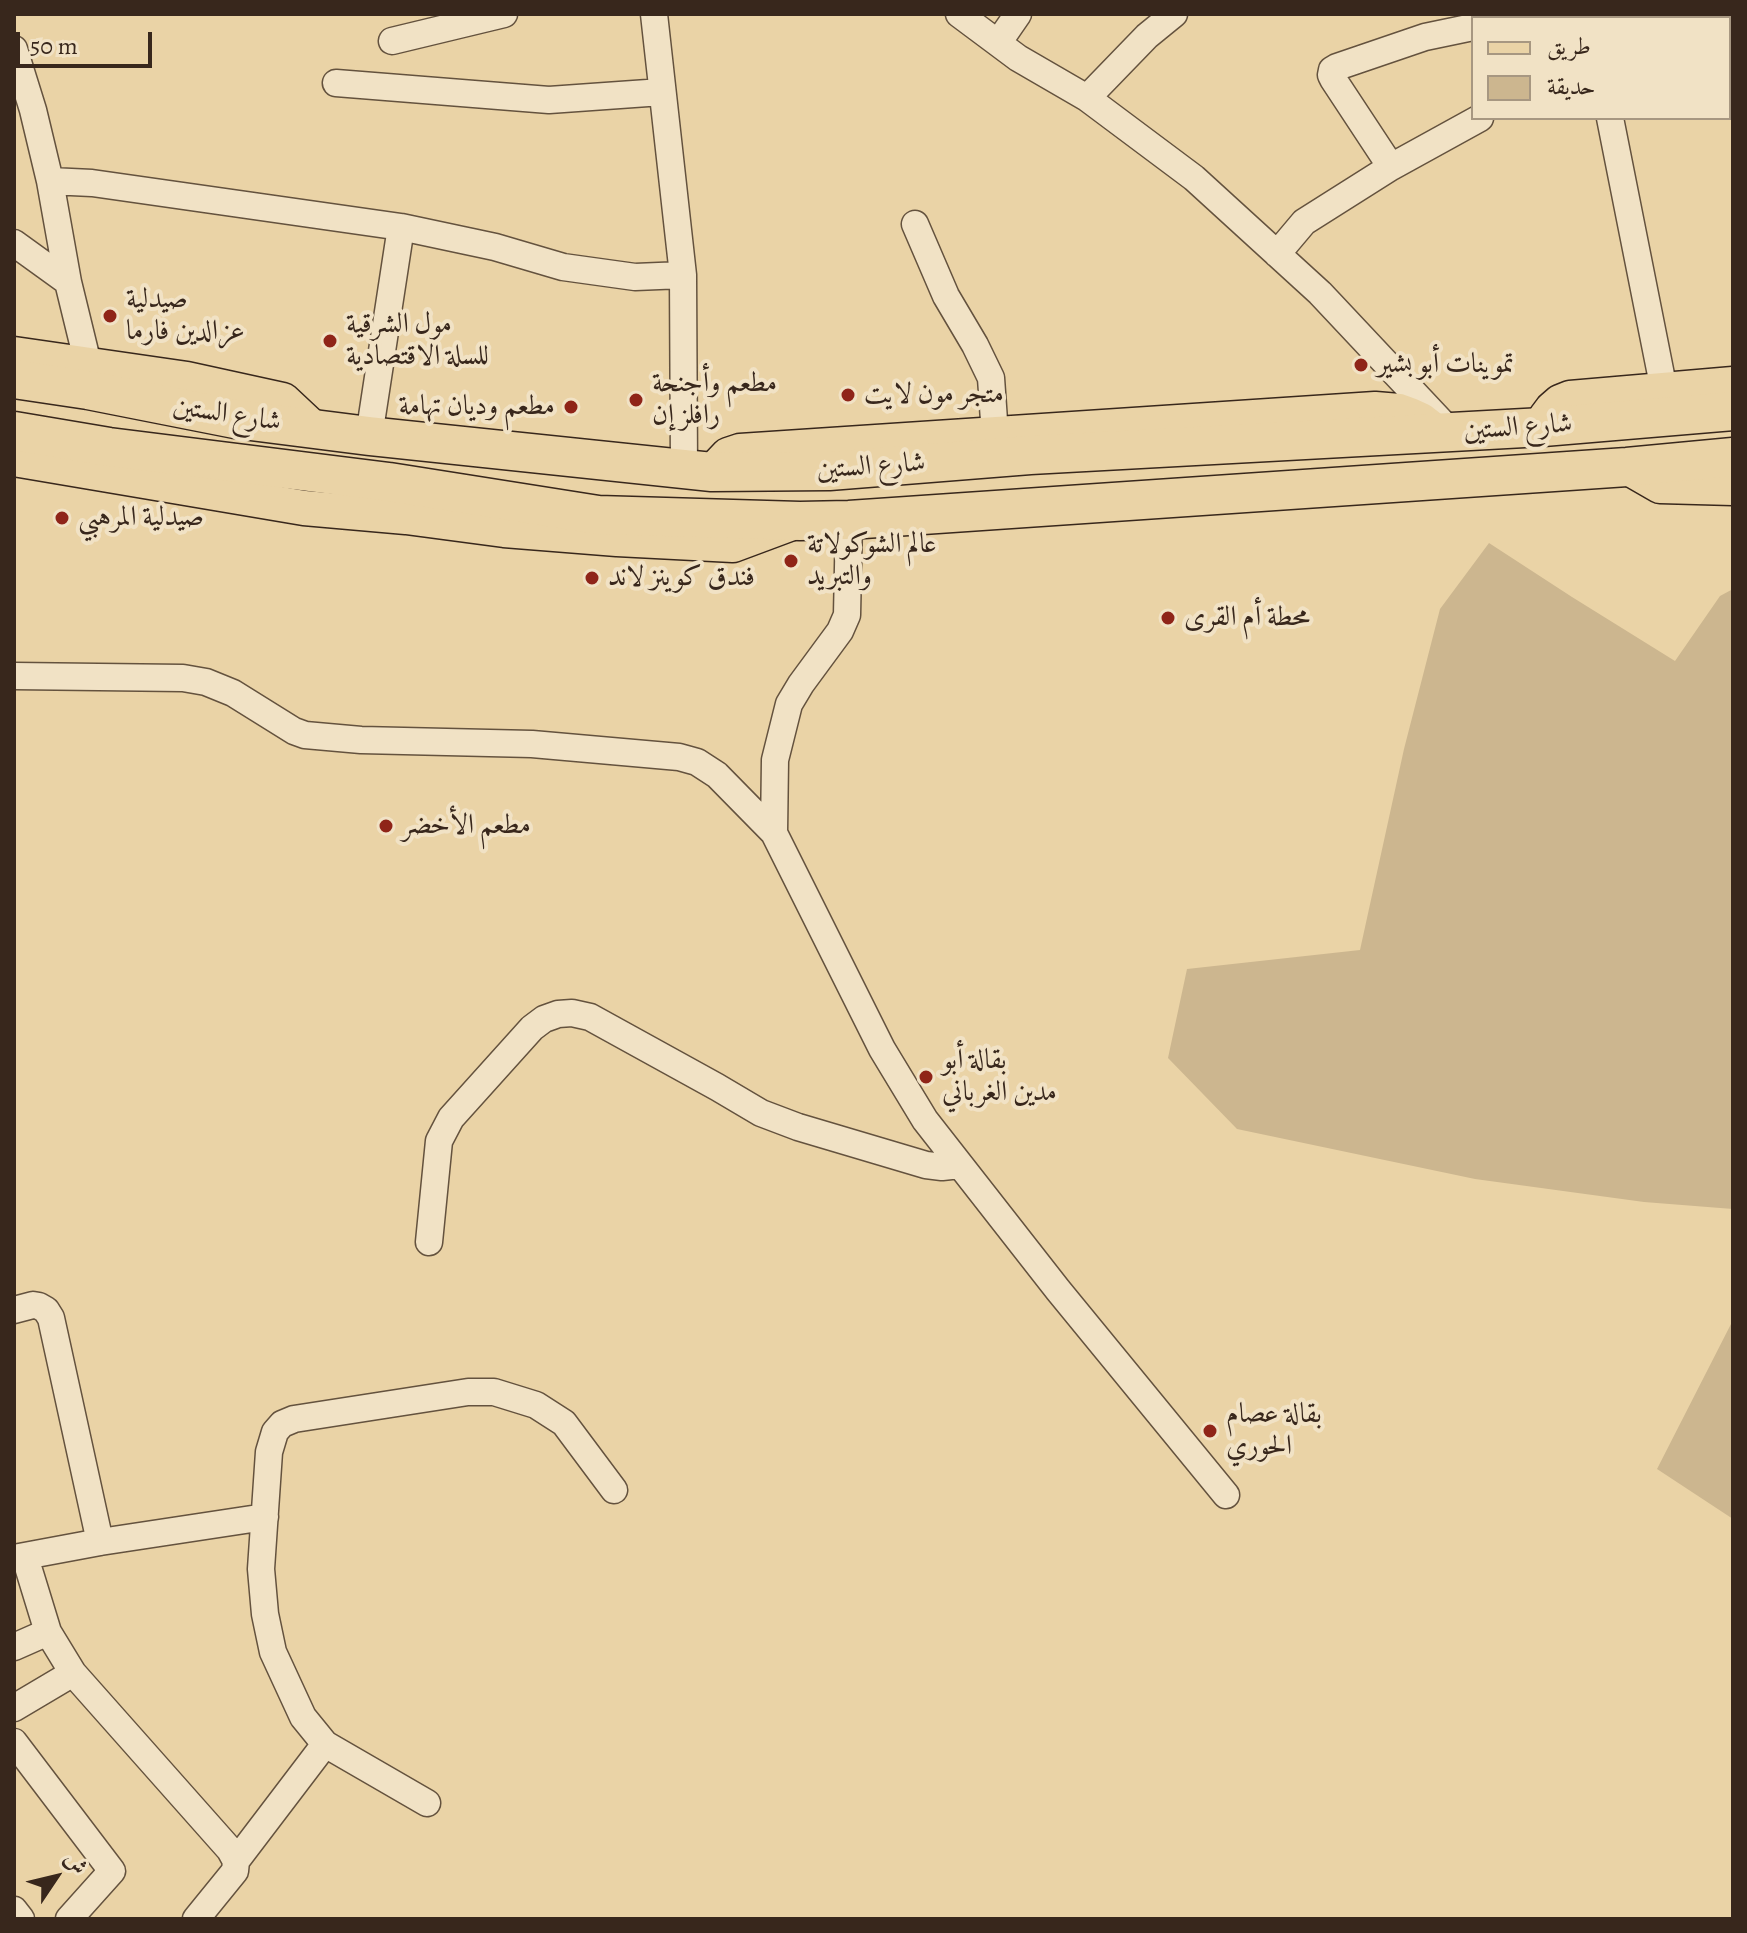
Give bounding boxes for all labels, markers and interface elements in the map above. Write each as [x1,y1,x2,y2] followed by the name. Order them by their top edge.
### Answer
[20,16,156,66] scale bar
[1471,16,1731,120] legend
[30,30,78,62] text: 50 m
[1547,30,1591,62] text: طريق
[1547,70,1596,102] text: حديقة
[126,283,245,349] place label: صيدلية عزالدين فارما
[101,307,119,325] marker: صيدلية عزالدين فارما
[346,308,489,374] place label: مول الشرقية للسلة الاقتصادية
[321,332,339,350] marker: مول الشرقية للسلة الاقتصادية
[1377,348,1514,382] place label: تموينات أبو بشير
[1352,356,1370,374] marker: تموينات أبو بشير
[652,367,777,433] place label: مطعم وأجنحة رافلز إن
[864,378,1004,412] place label: متجر مون لايت
[839,386,857,404] marker: متجر مون لايت
[170,390,284,440] street label: شارع الستين
[398,390,555,424] place label: مطعم وديان تهامة
[627,391,645,409] marker: مطعم وأجنحة رافلز إن
[562,398,580,416] marker: مطعم وديان تهامة
[1462,407,1574,449] street label: شارع الستين
[815,446,927,488] street label: شارع الستين
[78,501,204,535] place label: صيدلية المرهبي
[53,509,71,527] marker: صيدلية المرهبي
[807,528,937,594] place label: عالم الشوكولاتة والتبريد
[782,552,800,570] marker: عالم الشوكولاتة والتبريد
[608,561,755,595] place label: فندق كوينز لاند
[583,569,601,587] marker: فندق كوينز لاند
[1184,601,1310,635] place label: محطة أم القرى
[1159,609,1177,627] marker: محطة أم القرى
[402,809,531,843] place label: مطعم الأخضر
[377,817,395,835] marker: مطعم الأخضر
[942,1044,1057,1110] place label: بقالة أبو مدين الغرباني
[917,1068,935,1086] marker: بقالة أبو مدين الغرباني
[1226,1398,1322,1464] place label: بقالة عصام الحوري
[1201,1422,1219,1440] marker: بقالة عصام الحوري
[16,1837,96,1917] north arrow
[57,1846,94,1881] text: ش

